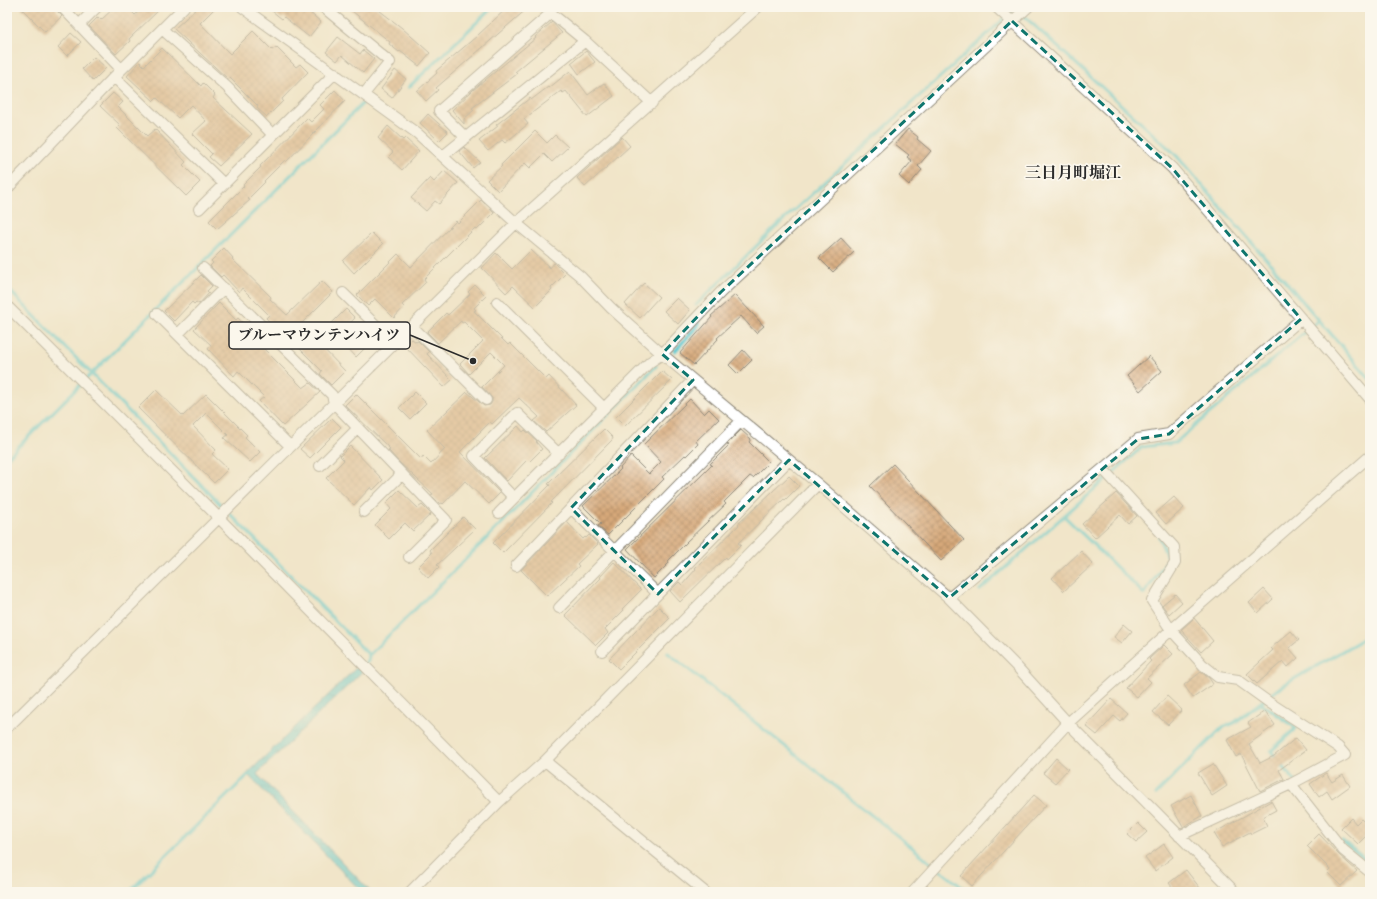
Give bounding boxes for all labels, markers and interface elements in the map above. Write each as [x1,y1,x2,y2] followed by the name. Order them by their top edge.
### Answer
[1025,163,1121,183] district label: 三日月町堀江
[229,322,410,349] callout: ブルーマウンテンハイツ
[238,326,400,345] text: ブルーマウンテンハイツ

